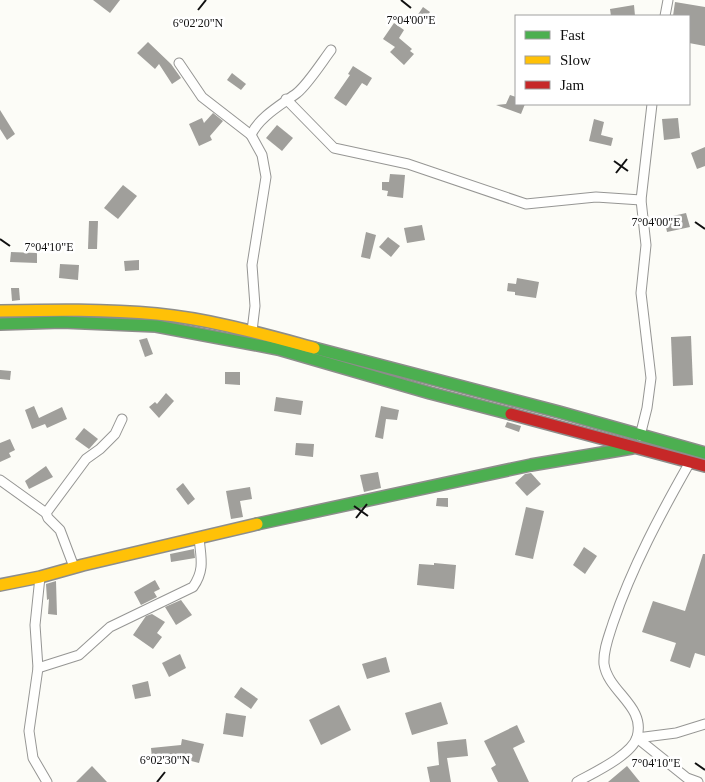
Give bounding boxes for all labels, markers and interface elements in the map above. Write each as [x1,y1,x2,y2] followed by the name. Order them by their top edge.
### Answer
[386,13,436,27] text: 7°04'00"E
[515,15,690,105] legend
[173,16,224,30] text: 6°02'20"N
[560,27,586,43] text: Fast
[560,52,591,68] text: Slow
[560,77,584,93] text: Jam
[631,215,681,229] text: 7°04'00"E
[24,240,74,254] text: 7°04'10"E
[140,753,191,767] text: 6°02'30"N
[631,756,681,770] text: 7°04'10"E

